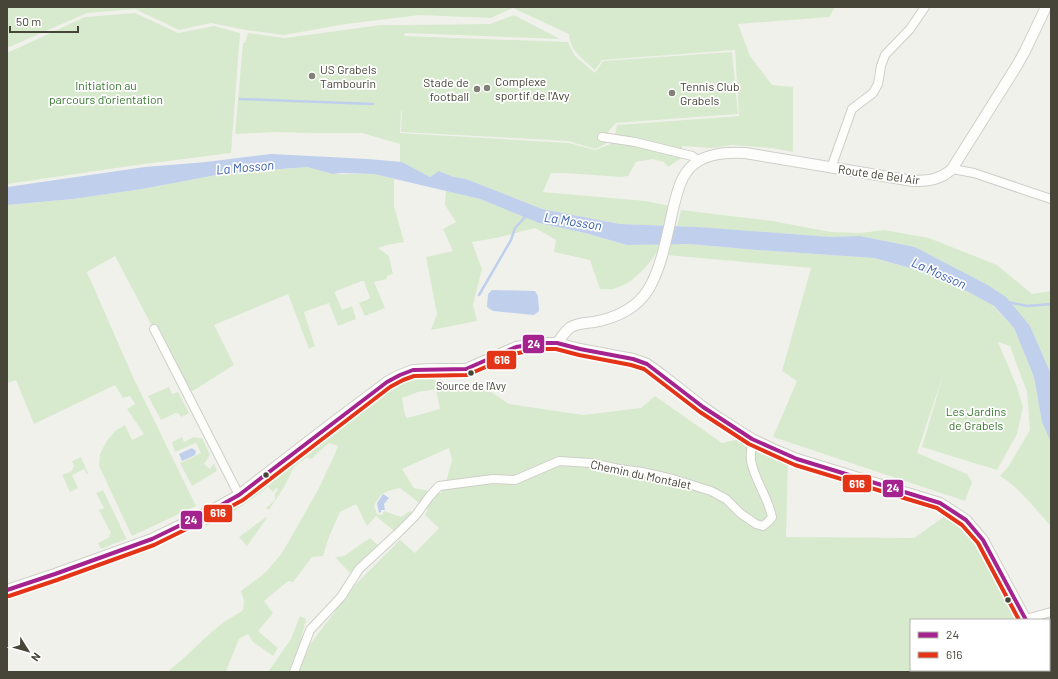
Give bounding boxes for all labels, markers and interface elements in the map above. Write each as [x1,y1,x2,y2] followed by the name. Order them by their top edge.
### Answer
[10,8,78,34] scale bar
[16,14,41,28] text: 50 m
[320,62,377,90] place label: US Grabels Tambourin
[307,71,317,81] marker: US Grabels Tambourin
[495,74,570,102] place label: Complexe sportif de l'Avy
[423,75,469,103] place label: Stade de football
[49,78,163,106] park label: Initiation au parcours d'orientation
[680,79,740,107] place label: Tennis Club Grabels
[482,83,492,93] marker: Complexe sportif de l'Avy
[472,84,482,94] marker: Stade de football
[667,88,677,98] marker: Tennis Club Grabels
[215,156,275,178] water label: La Mosson
[837,161,921,187] street label: Route de Bel Air
[543,209,603,233] water label: La Mosson
[909,254,969,292] water label: La Mosson
[522,334,545,354] line badge: 24
[528,337,541,350] text: 24
[486,350,517,370] line badge: 616
[494,353,510,366] text: 616
[466,368,476,378] marker: Source de l'Avy
[436,379,506,392] place label: Source de l'Avy
[946,404,1006,432] park label: Les Jardins de Grabels
[589,456,693,492] street label: Chemin du Montalet
[261,470,271,480] unlabelled marker
[842,474,872,493] line badge: 616
[849,477,865,490] text: 616
[882,479,904,498] line badge: 24
[887,481,900,494] text: 24
[203,504,233,523] line badge: 616
[210,506,226,519] text: 616
[180,510,203,530] line badge: 24
[185,513,198,526] text: 24
[1003,595,1013,605] unlabelled marker
[910,619,1050,671] legend
[946,627,959,641] text: 24
[8,631,48,671] north arrow
[946,647,962,661] text: 616
[29,650,44,664] text: N

